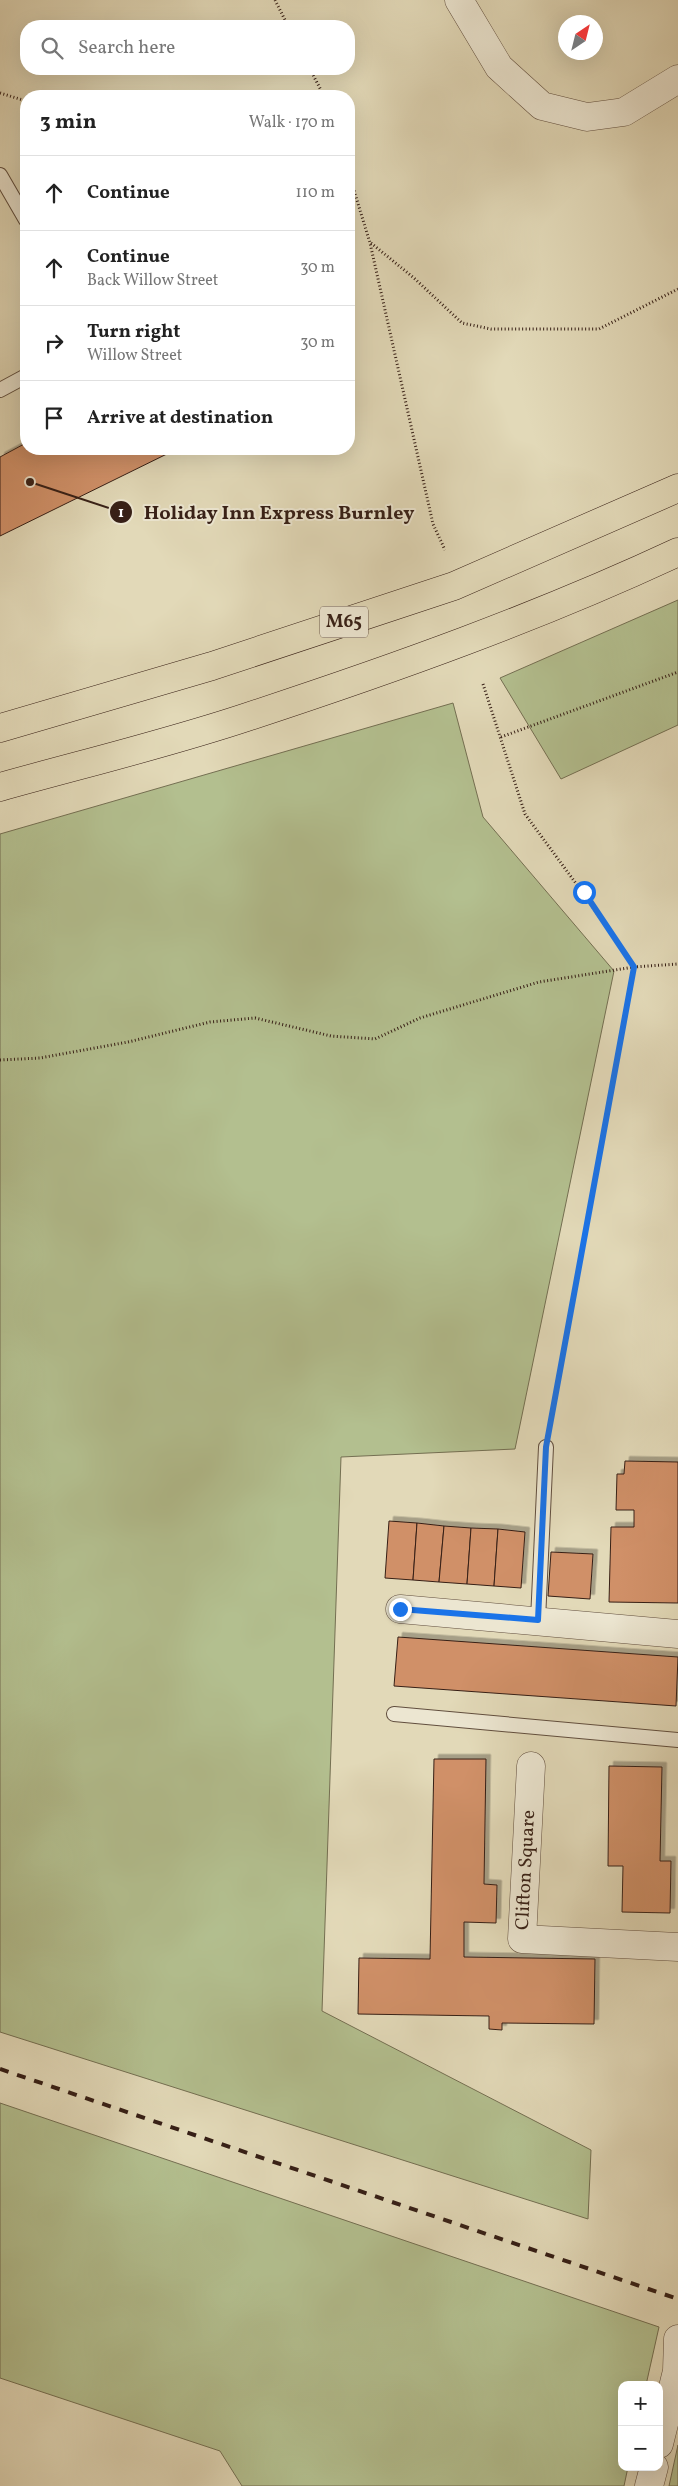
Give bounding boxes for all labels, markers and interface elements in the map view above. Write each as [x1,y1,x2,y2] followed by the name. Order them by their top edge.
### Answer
[558,15,603,60] north arrow
[20,20,355,75] search box
[38,34,66,62] icon: search
[78,35,175,61] text: Search here
[40,108,96,137] text: 3 min
[249,112,335,134] text: Walk · 170 m
[40,179,68,207] icon: ahead
[87,180,170,206] text: Continue
[296,182,335,204] text: 110 m
[87,244,170,270] text: Continue
[40,254,68,282] icon: ahead
[300,257,335,279] text: 30 m
[87,270,218,292] text: Back Willow Street
[87,319,180,345] text: Turn right
[40,329,68,357] icon: right
[300,332,335,354] text: 30 m
[87,345,182,367] text: Willow Street
[40,404,68,432] icon: arrive
[87,405,273,431] text: Arrive at destination
[109,495,425,530] callout: Holiday Inn Express Burnley
[144,500,414,528] text: Holiday Inn Express Burnley
[118,503,124,524] text: 1
[320,606,368,638] road number: M65
[573,881,596,904] route start
[389,1598,412,1621] route end
[510,1809,542,1931] street label: Clifton Square
[618,2381,663,2471] map controls
[618,2381,663,2426] button: +
[618,2426,663,2471] button: −

